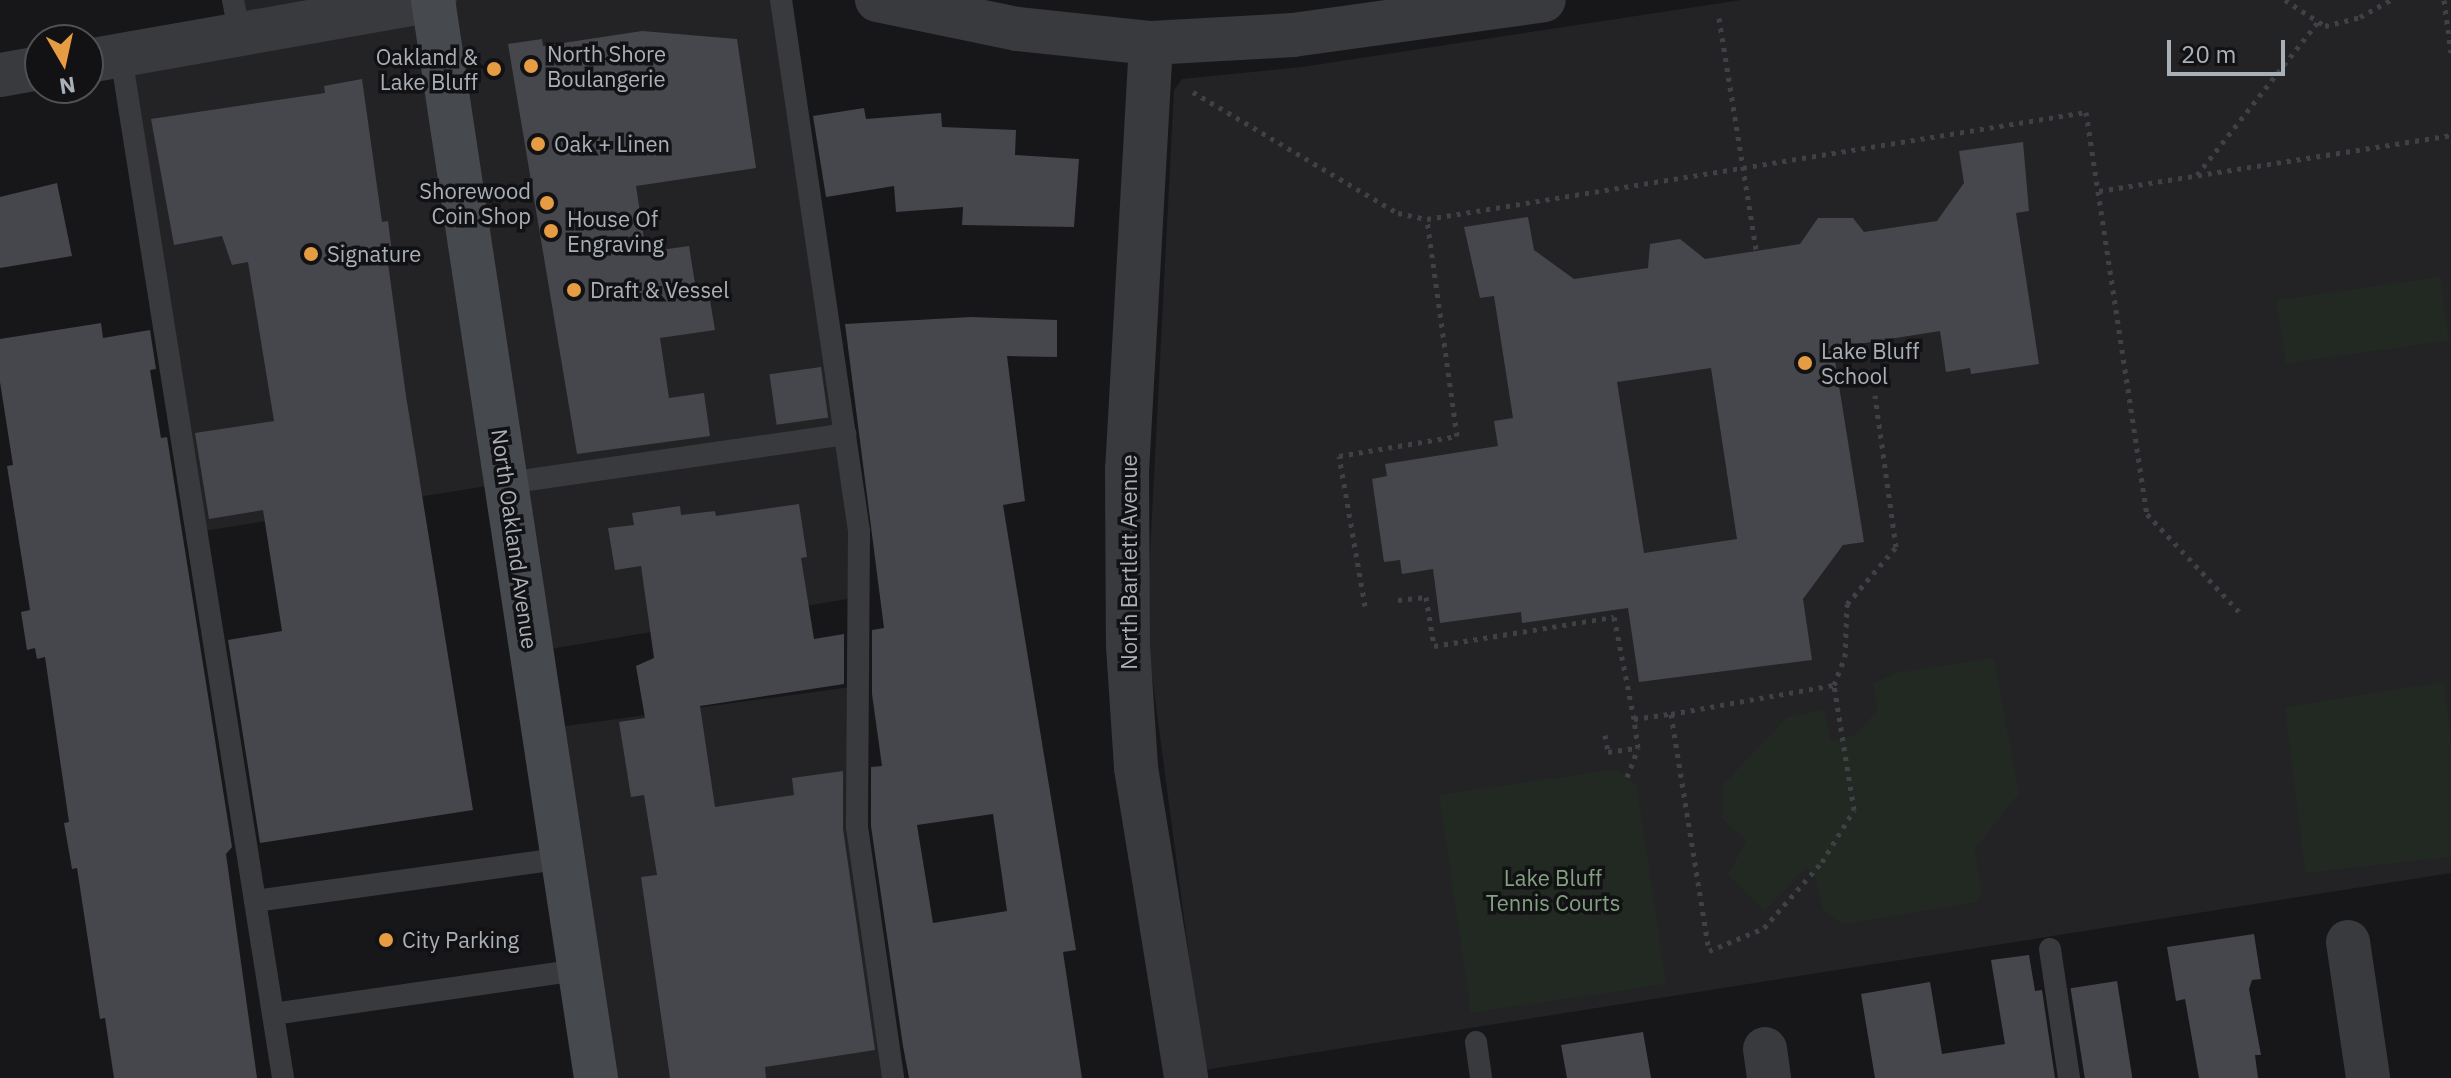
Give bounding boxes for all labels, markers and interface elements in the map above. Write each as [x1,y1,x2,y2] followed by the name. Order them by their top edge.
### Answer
[24,24,104,104] north arrow
[2171,24,2289,74] scale bar
[2181,38,2236,70] text: 20 m
[547,40,666,92] place label: North Shore Boulangerie
[376,43,478,94] place label: Oakland & Lake Bluff
[522,57,540,75] marker: North Shore Boulangerie
[485,60,503,78] marker: Oakland & Lake Bluff
[57,71,78,102] text: N
[554,131,670,157] place label: Oak + Linen
[529,135,547,153] marker: Oak + Linen
[419,177,531,228] place label: Shorewood Coin Shop
[538,194,556,212] marker: Shorewood Coin Shop
[567,205,664,256] place label: House Of Engraving
[542,222,560,240] marker: House Of Engraving
[327,241,421,267] place label: Signature
[302,245,320,263] marker: Signature
[590,277,729,303] place label: Draft & Vessel
[565,281,583,299] marker: Draft & Vessel
[1821,337,1919,388] place label: Lake Bluff School
[1796,354,1814,372] marker: Lake Bluff School
[486,427,544,651] street label: North Oakland Avenue
[1116,454,1142,670] street label: North Bartlett Avenue
[1486,864,1620,916] park label: Lake Bluff Tennis Courts
[402,927,519,953] place label: City Parking
[377,931,395,949] marker: City Parking

